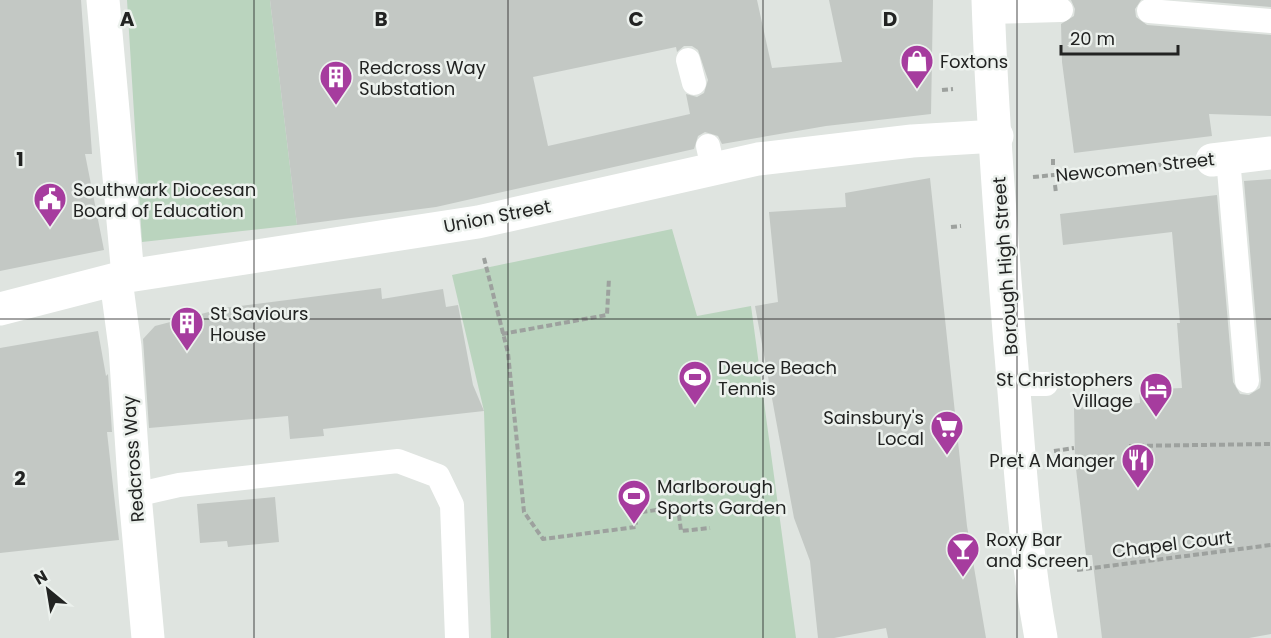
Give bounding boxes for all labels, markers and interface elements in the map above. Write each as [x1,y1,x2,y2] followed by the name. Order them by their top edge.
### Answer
[120,5,135,33] text: A
[374,5,388,33] text: B
[628,5,644,33] text: C
[883,5,897,33] text: D
[1061,18,1178,56] scale bar
[1070,26,1115,51] text: 20 m
[899,43,935,90] shop icon: Foxtons
[940,49,1008,74] place label: Foxtons
[359,55,486,101] place label: Redcross Way Substation
[318,59,354,106] building icon: Redcross Way Substation
[16,145,24,173] text: 1
[1054,146,1216,188] street label: Newcomen Street
[986,176,1024,356] street label: Borough High Street
[73,177,256,223] place label: Southwark Diocesan Board of Education
[32,181,68,228] public building icon: Southwark Diocesan Board of Education
[441,193,553,239] street label: Union Street
[210,301,308,347] place label: St Saviours House
[169,305,205,352] building icon: St Saviours House
[718,355,837,401] place label: Deuce Beach Tennis
[677,359,713,406] sports icon: Deuce Beach Tennis
[996,367,1133,413] place label: St Christophers Village
[1138,371,1174,418] hotel icon: St Christophers Village
[116,395,150,523] street label: Redcross Way
[823,405,924,451] place label: Sainsbury's Local
[929,409,965,456] supermarket icon: Sainsbury's Local
[1120,442,1156,489] restaurant icon: Pret A Manger
[989,448,1115,473] place label: Pret A Manger
[14,464,26,492] text: 2
[657,474,786,520] place label: Marlborough Sports Garden
[616,478,652,525] sports icon: Marlborough Sports Garden
[1111,524,1233,564] street label: Chapel Court
[986,527,1089,573] place label: Roxy Bar and Screen
[945,531,981,578] bar icon: Roxy Bar and Screen
[18,560,78,620] north arrow
[30,564,52,590] text: N

